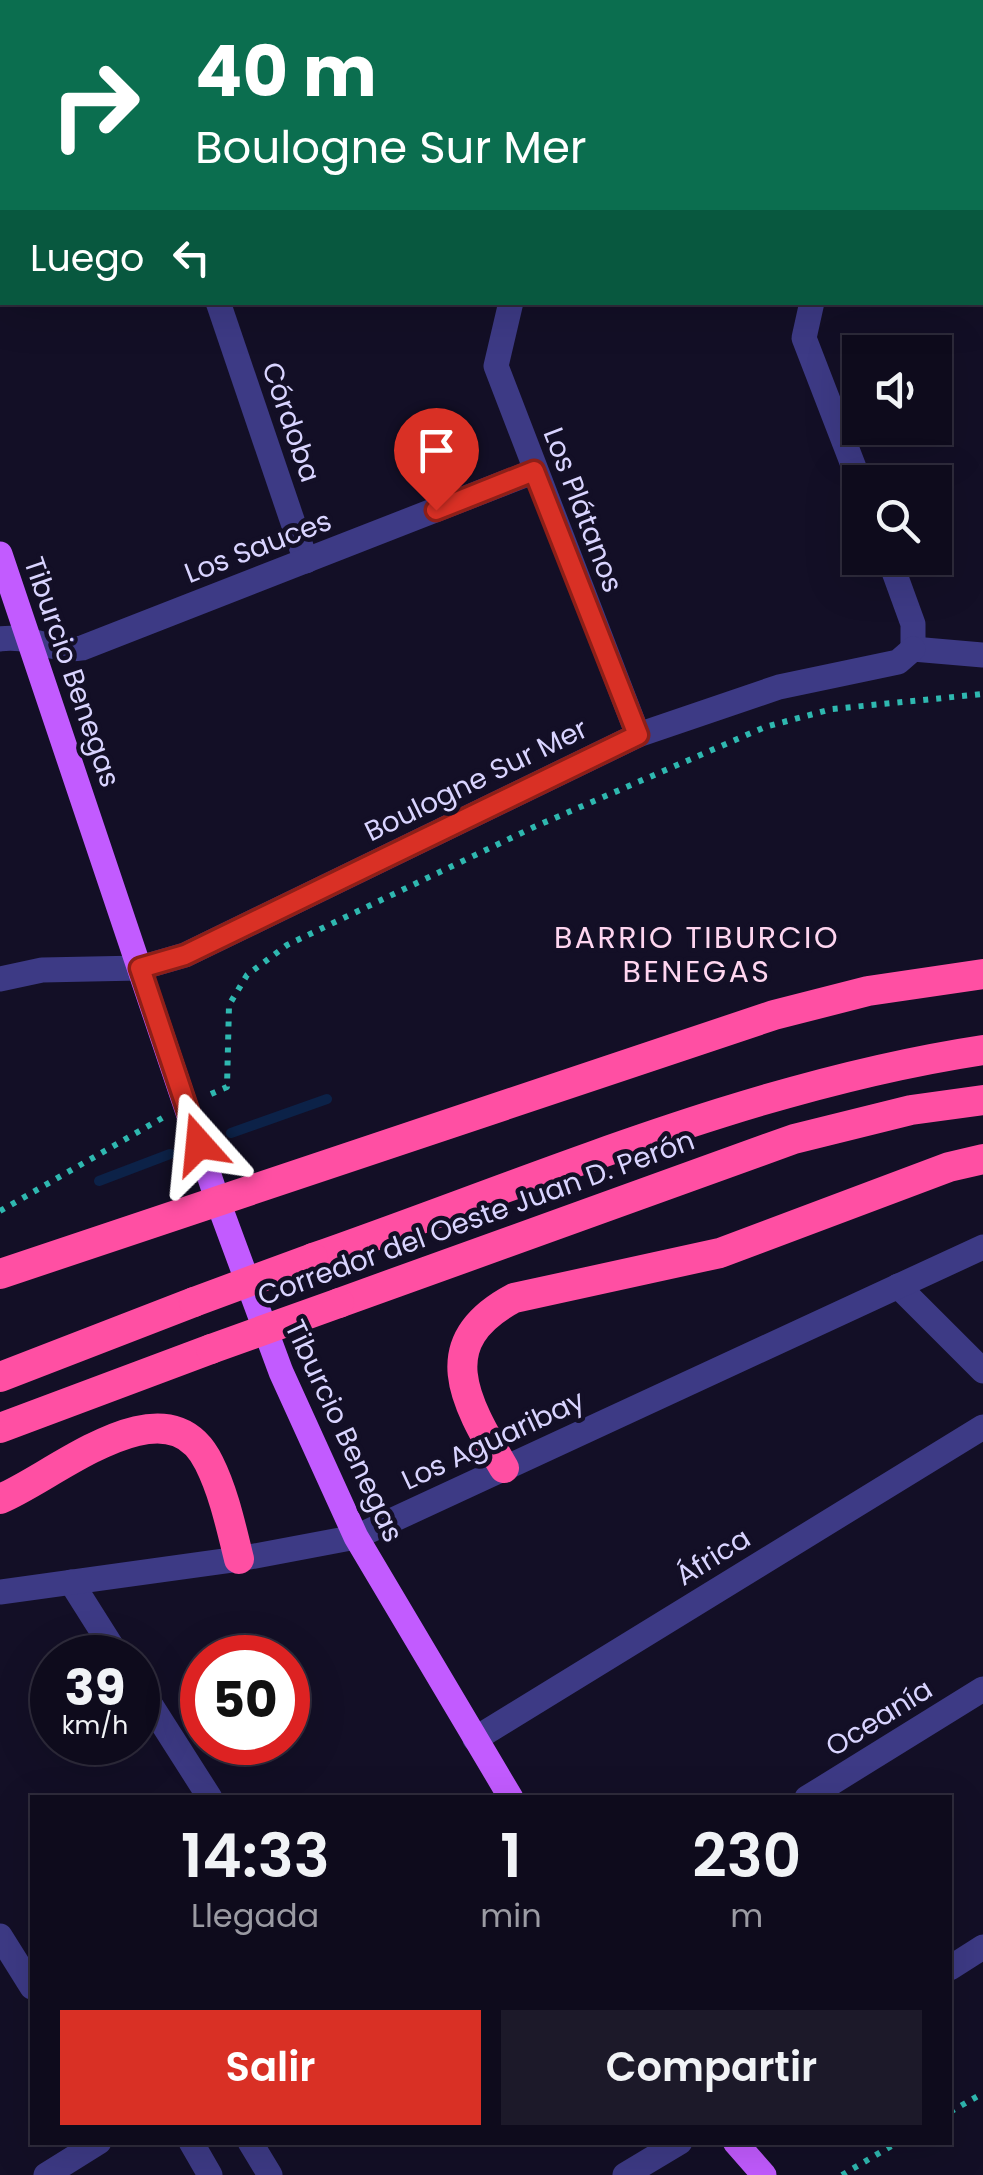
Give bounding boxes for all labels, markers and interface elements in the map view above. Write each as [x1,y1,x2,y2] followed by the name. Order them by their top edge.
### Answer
[195,22,377,121] text: 40 m
[30,40,160,170] icon: right
[195,116,587,179] text: Boulogne Sur Mer
[164,230,219,285] icon: left
[30,231,144,284] text: Luego
[842,335,952,575] map controls
[842,335,952,445] button: sound
[252,357,330,487] street label: Córdoba
[394,408,479,511] pin
[534,422,632,598] street label: Los Plátanos
[409,423,464,478] icon: arrive
[842,465,952,575] button: search
[179,501,337,593] street label: Los Sauces
[14,552,130,792] street label: Tiburcio Benegas
[358,709,594,851] street label: Boulogne Sur Mer
[554,916,840,993] district label: BARRIO TIBURCIO BENEGAS
[147,1092,251,1196] position arrow
[252,1121,700,1315] street label: Corredor del Oeste Juan D. Perón
[275,1314,413,1548] street label: Tiburcio Benegas
[395,1380,591,1499] street label: Los Aguaribay
[668,1519,758,1595] street label: África
[180,1635,310,1765] speed limit sign: 50
[65,1652,126,1723] text: 39
[818,1670,940,1766] street label: Oceanía
[62,1708,128,1743] text: km/h
[181,1814,330,1898] text: 14:33
[500,1814,522,1898] text: 1
[692,1814,801,1898] text: 230
[191,1893,319,1938] text: Llegada
[480,1893,542,1938] text: min
[730,1893,763,1938] text: m
[60,2010,481,2125] button: Salir
[501,2010,922,2125] button: Compartir

